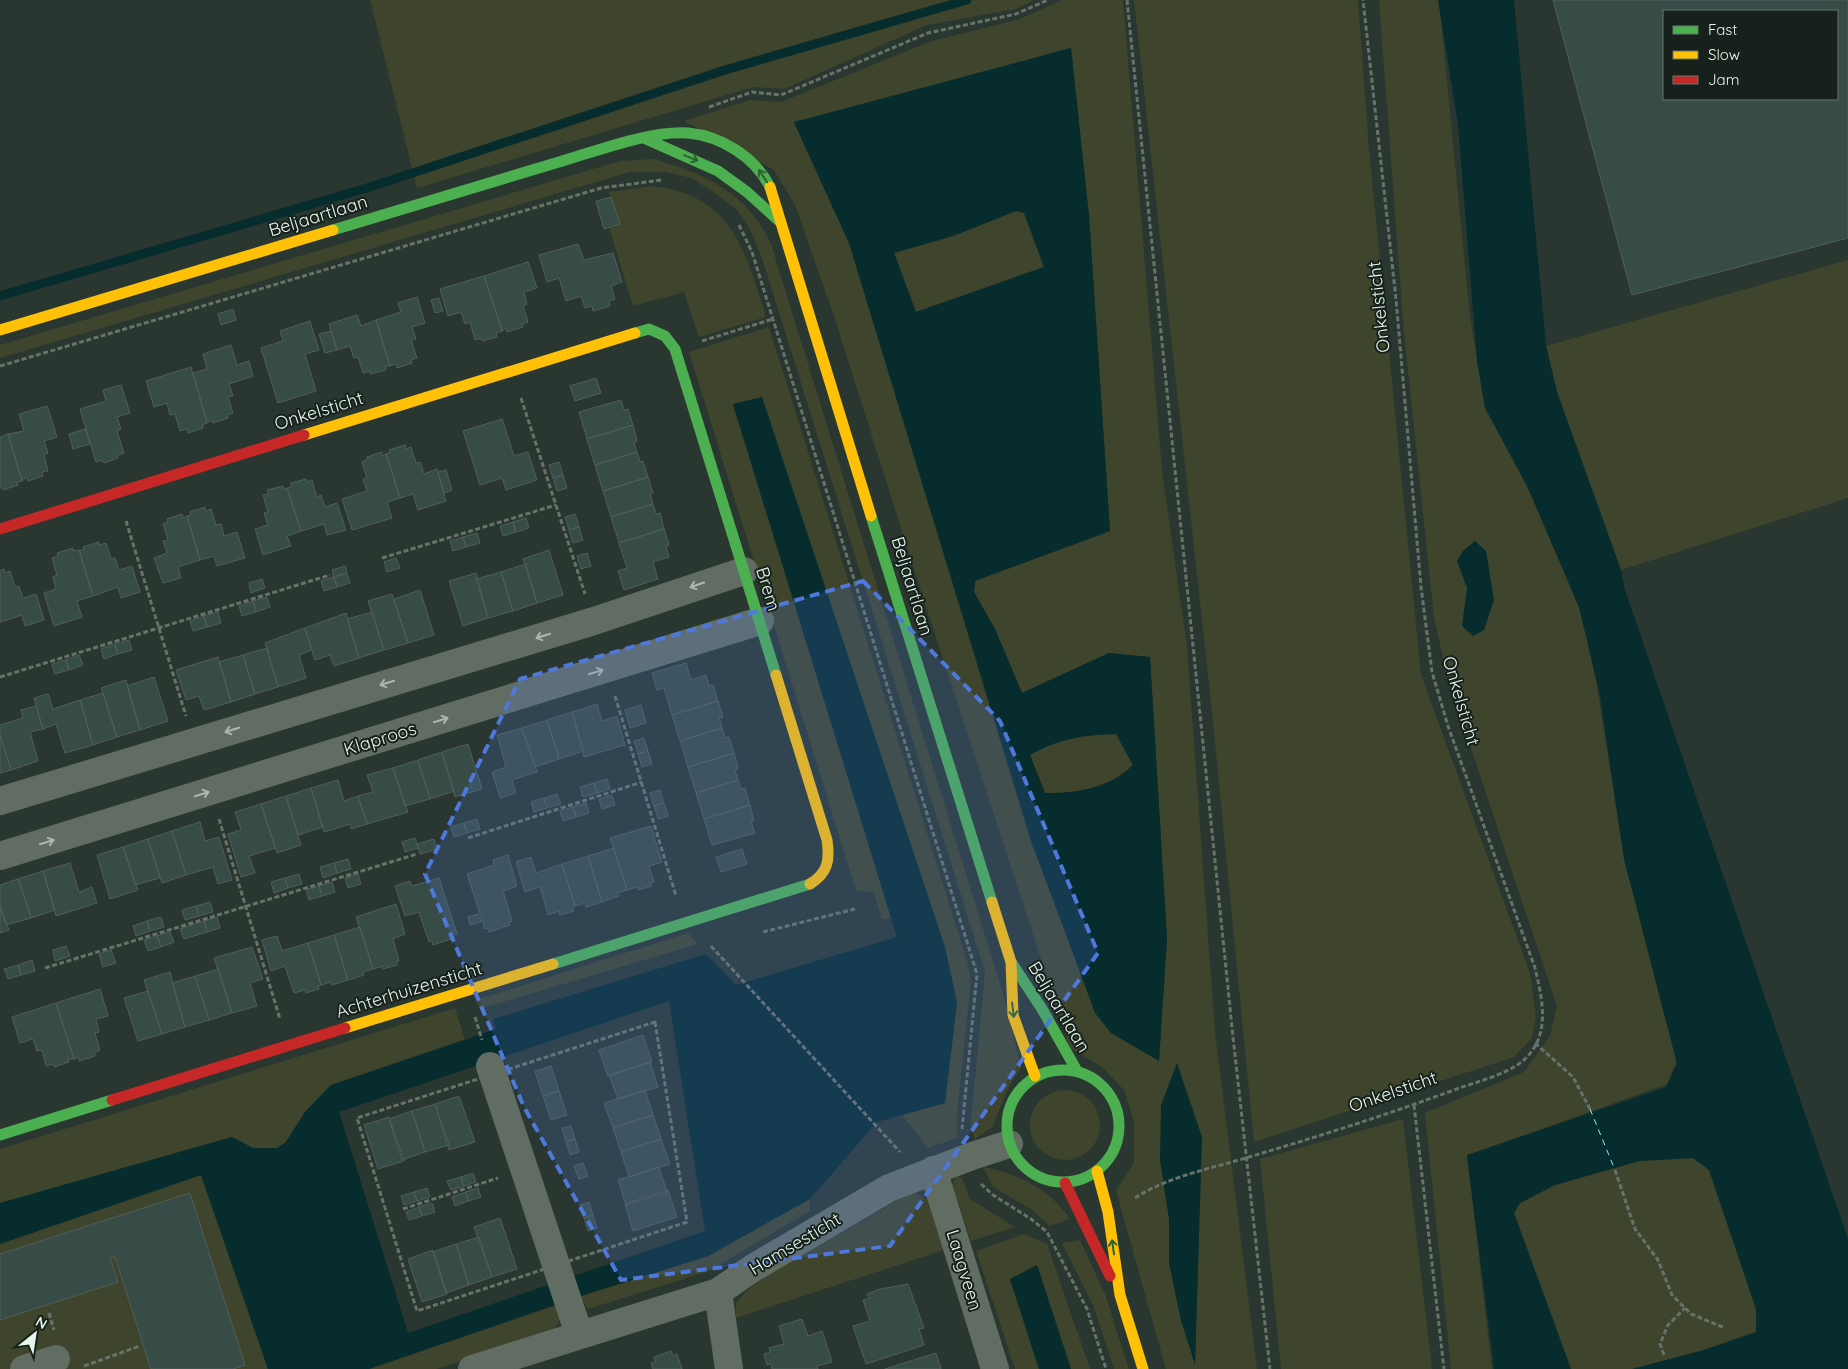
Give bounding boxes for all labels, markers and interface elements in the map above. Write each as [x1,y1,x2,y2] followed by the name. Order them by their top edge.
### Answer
[1663,10,1838,100] legend
[1708,20,1737,39] text: Fast
[1708,45,1740,64] text: Slow
[1708,70,1739,89] text: Jam
[683,154,698,163] one-way arrow
[757,169,768,183] one-way arrow
[266,190,370,241] street label: Beljaartlaan
[1362,260,1395,354] street label: Onkelsticht
[272,386,366,435] street label: Onkelsticht
[887,534,938,638] street label: Beljaartlaan
[751,564,786,614] street label: Brem
[690,581,706,591] one-way arrow
[535,631,551,641] one-way arrow
[1438,654,1485,748] street label: Onkelsticht
[587,666,603,676] one-way arrow
[380,678,396,688] one-way arrow
[432,714,448,724] one-way arrow
[341,717,419,760] street label: Klaproos
[224,725,240,735] one-way arrow
[193,788,209,798] one-way arrow
[38,837,54,846] one-way arrow
[333,956,485,1023] street label: Achterhuizensticht
[1023,957,1096,1056] street label: Beljaartlaan
[1008,1002,1018,1018] one-way arrow
[1346,1066,1440,1117] street label: Onkelsticht
[745,1207,845,1280] street label: Hamsesticht
[941,1227,988,1313] street label: Laagveen
[1107,1239,1117,1255] one-way arrow
[10,1309,60,1359] north arrow
[33,1312,50,1333] text: N

